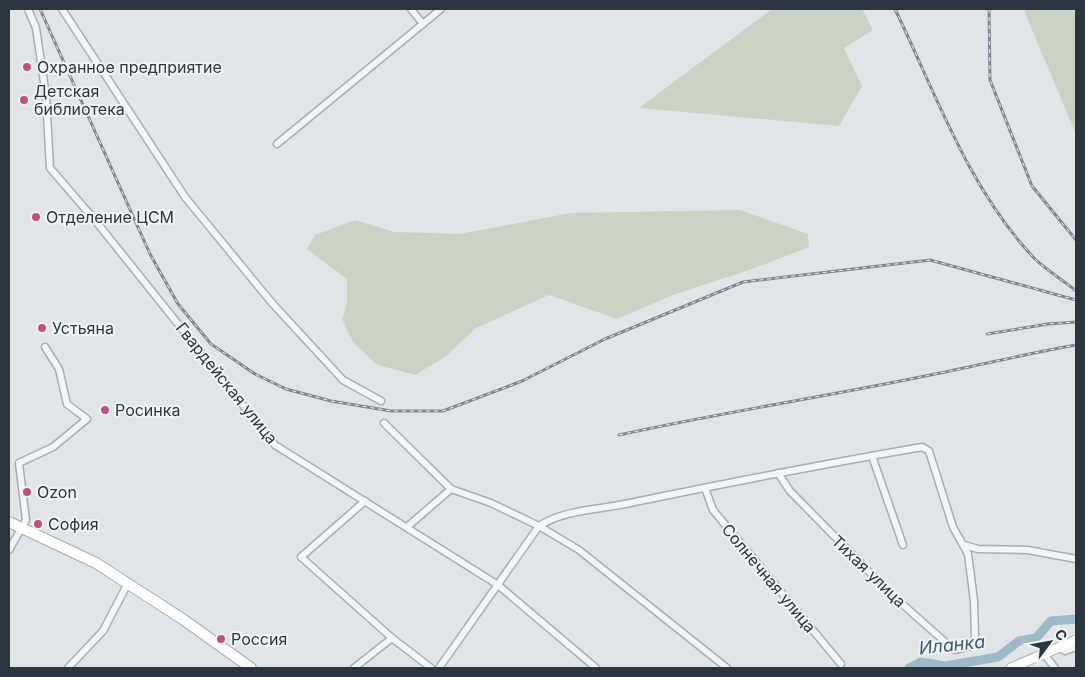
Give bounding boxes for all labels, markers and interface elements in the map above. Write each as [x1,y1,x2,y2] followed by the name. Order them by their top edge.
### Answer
[37,57,222,77] place label: Охранное предприятие
[21,61,33,73] marker: Охранное предприятие
[34,81,125,119] place label: Детская библиотека
[18,94,30,106] marker: Детская библиотека
[46,207,174,227] place label: Отделение ЦСМ
[30,211,42,223] marker: Отделение ЦСМ
[52,318,114,338] place label: Устьяна
[172,318,282,448] street label: Гвардейская улица
[36,322,48,334] marker: Устьяна
[115,400,180,420] place label: Росинка
[99,404,111,416] marker: Росинка
[37,482,77,502] place label: Ozon
[21,486,33,498] marker: Ozon
[48,514,99,534] place label: София
[32,518,44,530] marker: София
[718,519,820,637] street label: Солнечная улица
[828,531,910,611] street label: Тихая улица
[1025,617,1075,667] north arrow
[1051,626,1071,644] text: С
[231,629,287,649] place label: Россия
[918,631,986,658] water label: Иланка
[215,633,227,645] marker: Россия

